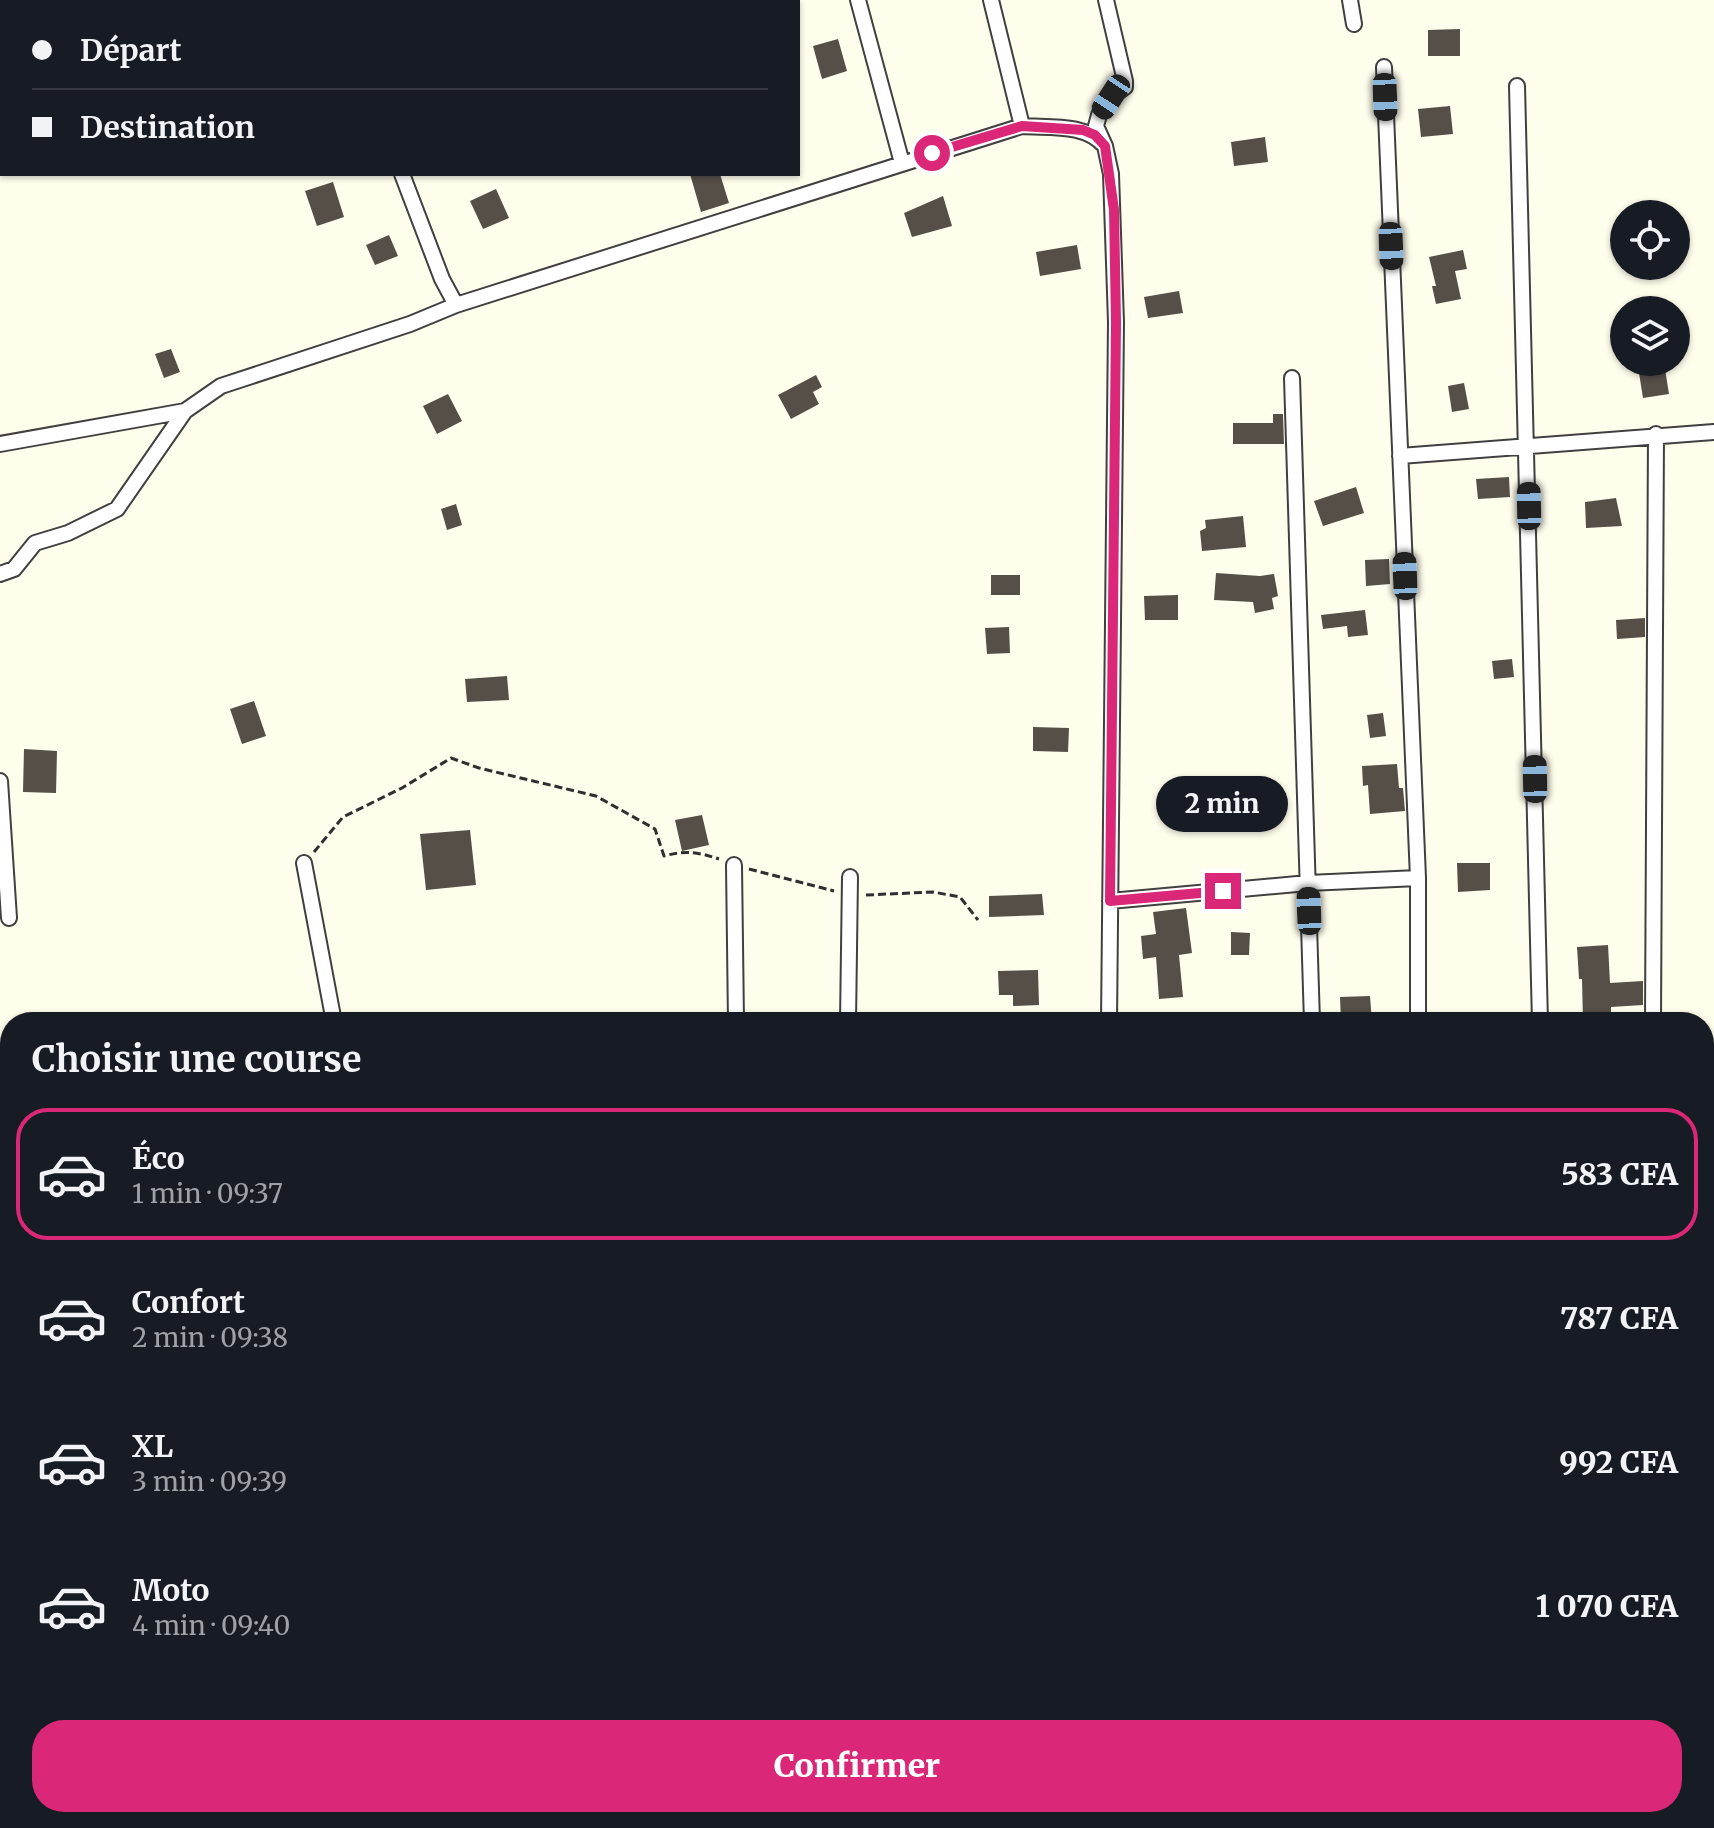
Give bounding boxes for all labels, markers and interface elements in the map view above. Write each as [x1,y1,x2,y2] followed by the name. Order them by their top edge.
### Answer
[80,31,182,69] text: Départ
[1088,70,1134,124] car
[1372,73,1398,121] car
[80,108,255,146] text: Destination
[914,135,950,171] route start
[1610,200,1690,376] map controls
[1610,200,1690,280] button: locate
[1378,222,1404,270] car
[1610,296,1690,376] button: layers
[1517,482,1541,530] car
[1392,552,1418,600] car
[1523,755,1547,803] car
[1157,775,1289,831] callout: 2 min
[1185,787,1259,820] text: 2 min
[1205,873,1241,909] route end
[1296,887,1322,935] car
[32,1037,361,1082] text: Choisir une course
[36,1138,108,1210] icon: car
[132,1139,185,1177] text: Éco
[1561,1155,1678,1193] text: 583 CFA
[132,1177,283,1210] text: 1 min · 09:37
[36,1282,108,1354] icon: car
[132,1283,245,1321] text: Confort
[1560,1299,1678,1337] text: 787 CFA
[132,1321,288,1354] text: 2 min · 09:38
[36,1426,108,1498] icon: car
[132,1427,173,1465] text: XL
[1559,1443,1678,1481] text: 992 CFA
[132,1465,287,1498] text: 3 min · 09:39
[36,1570,108,1642] icon: car
[132,1571,210,1609] text: Moto
[1536,1587,1678,1625] text: 1 070 CFA
[132,1609,290,1642] text: 4 min · 09:40
[32,1720,1682,1812] button: Confirmer

